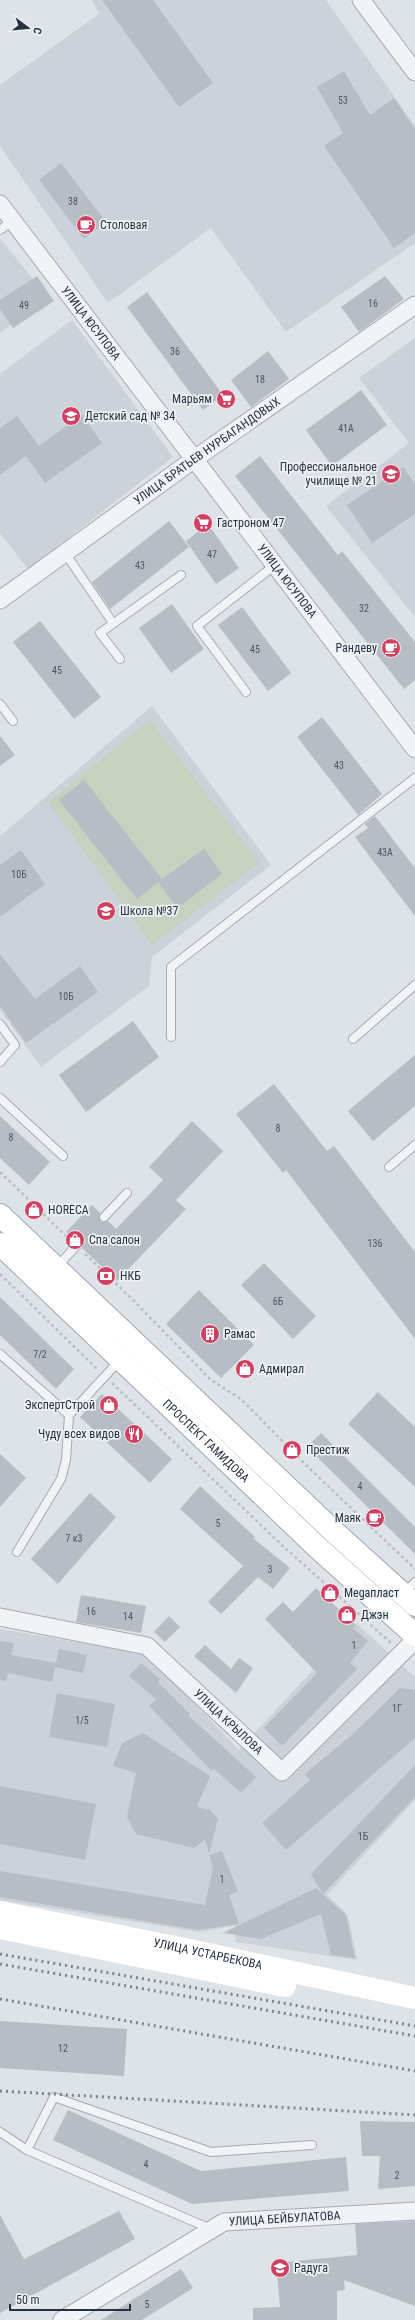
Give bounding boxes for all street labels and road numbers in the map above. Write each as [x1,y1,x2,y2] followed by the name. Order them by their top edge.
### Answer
[58,284,124,363] street label: УЛИЦА ЮСУПОВА
[131,394,283,508] street label: УЛИЦА БРАТЬЕВ НУРБАГАНДОВЫХ
[255,541,320,621] street label: УЛИЦА ЮСУПОВА
[160,1397,252,1485] street label: ПРОСПЕКТ ГАМИДОВА
[191,1686,266,1757] street label: УЛИЦА КРЫЛОВА
[152,1936,264,1972] street label: УЛИЦА УСТАРБЕКОВА
[228,2208,341,2229] street label: УЛИЦА БЕЙБУЛАТОВА

